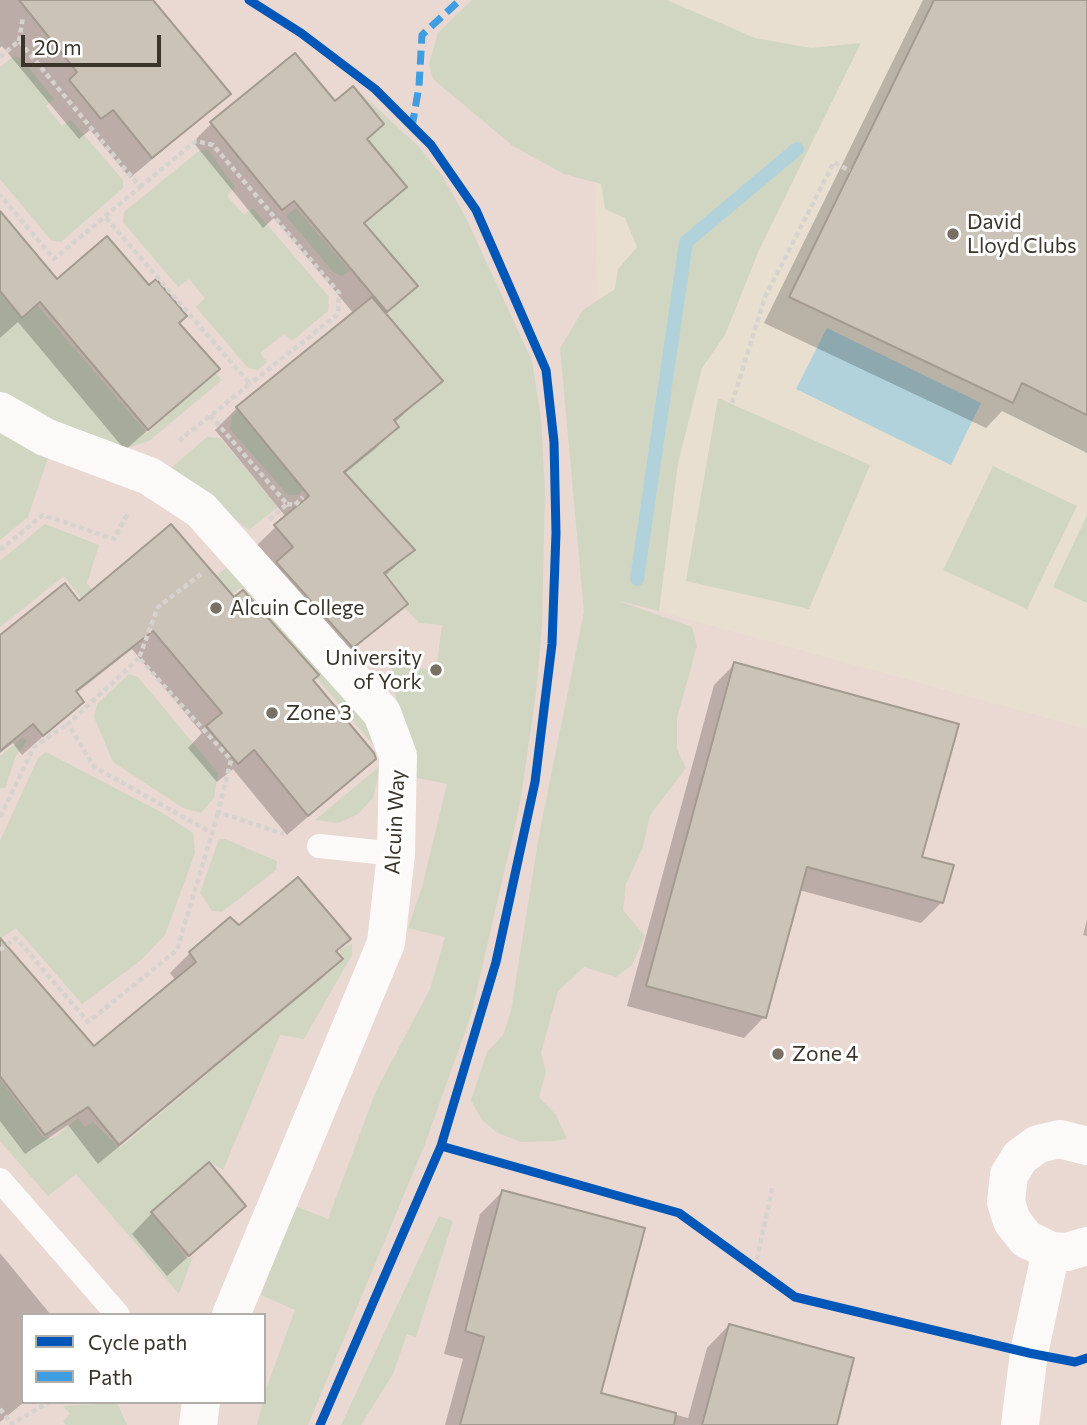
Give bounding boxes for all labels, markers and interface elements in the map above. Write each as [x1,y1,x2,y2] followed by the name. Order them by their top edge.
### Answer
[24,21,164,65] scale bar
[34,34,82,59] text: 20 m
[967,209,1076,259] place label: David Lloyd Clubs
[945,226,961,242] marker: David Lloyd Clubs
[230,595,364,621] place label: Alcuin College
[208,600,224,616] marker: Alcuin College
[325,645,422,695] place label: University of York
[428,662,444,678] marker: University of York
[286,700,352,726] place label: Zone 3
[264,705,280,721] marker: Zone 3
[380,769,410,875] street label: Alcuin Way
[792,1041,858,1067] place label: Zone 4
[770,1046,786,1062] marker: Zone 4
[21,1313,266,1404] legend
[88,1329,187,1354] text: Cycle path
[88,1364,133,1389] text: Path

